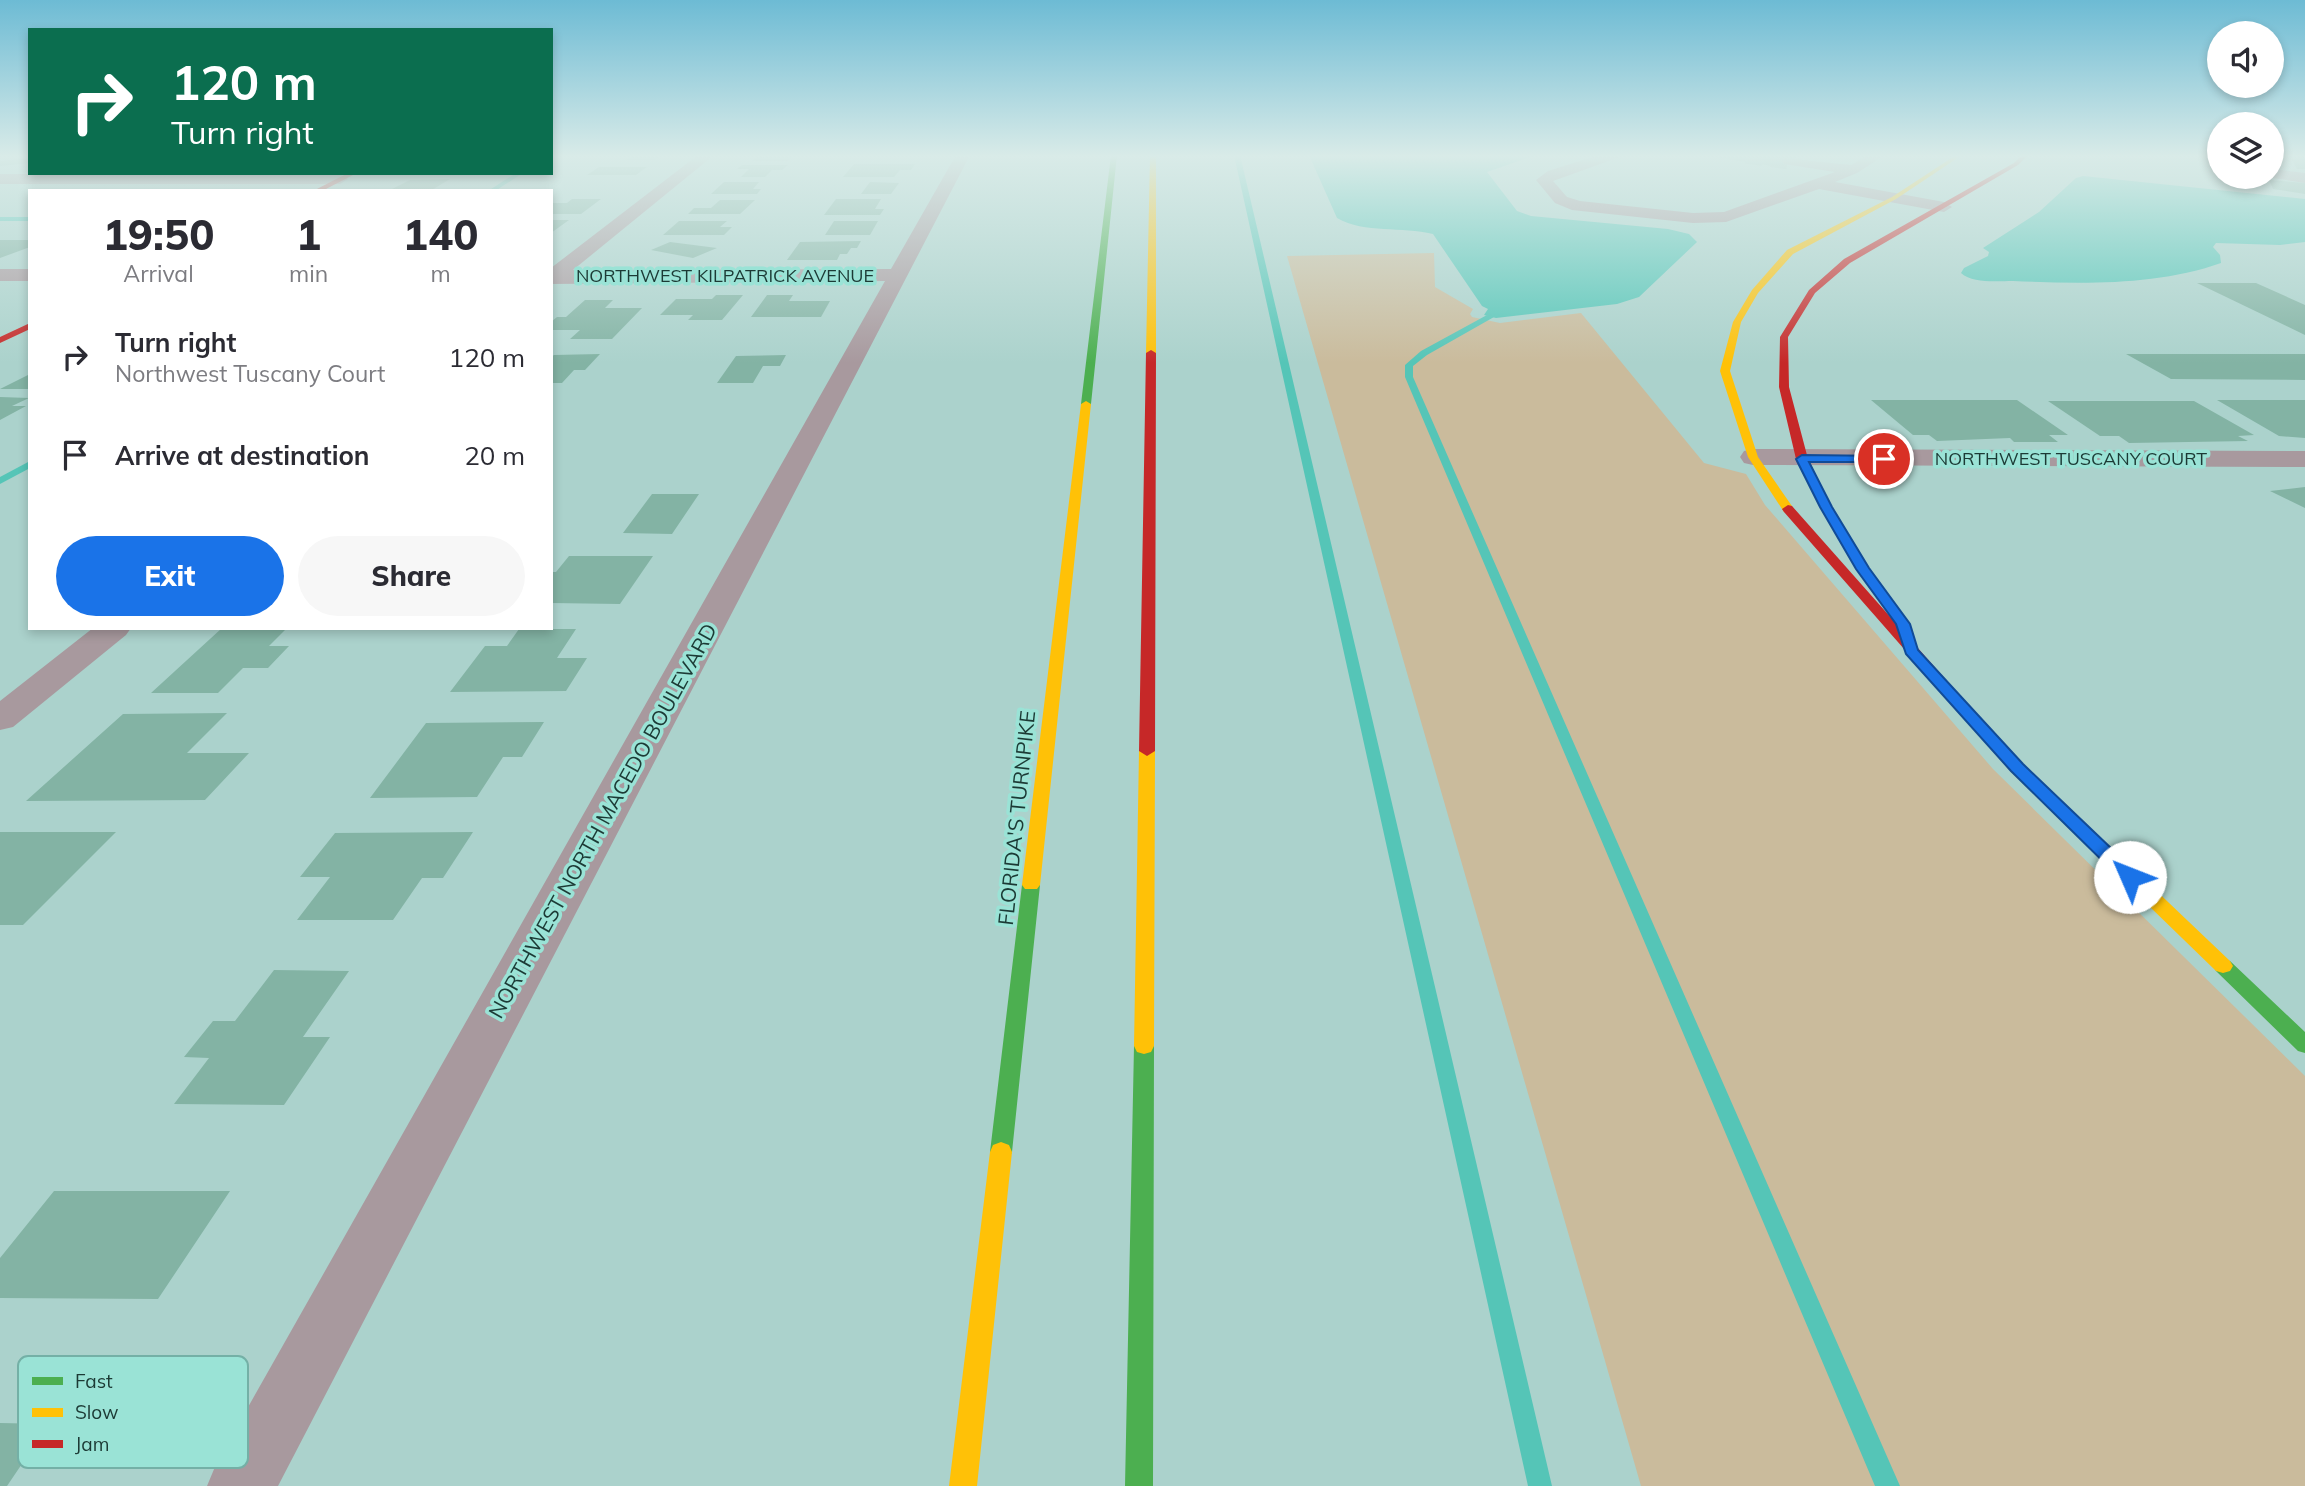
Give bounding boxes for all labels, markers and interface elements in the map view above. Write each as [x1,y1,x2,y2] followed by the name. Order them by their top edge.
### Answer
[2207,21,2284,189] map controls
[2207,21,2284,98] button: sound
[171,51,317,112] text: 120 m
[56,56,147,147] icon: right
[171,112,314,152] text: Turn right
[2207,112,2284,189] button: layers
[103,208,214,261] text: 19:50
[296,208,321,261] text: 1
[403,208,478,261] text: 140
[123,259,194,288] text: Arrival
[289,259,328,288] text: min
[430,259,451,288] text: m
[576,264,874,287] street label: NORTHWEST KILPATRICK AVENUE
[115,326,236,359] text: Turn right
[56,338,94,376] icon: right
[449,341,525,374] text: 120 m
[115,359,385,388] text: Northwest Tuscany Court
[1854,429,1914,489] pin
[56,436,94,474] icon: arrive
[115,439,370,472] text: Arrive at destination
[464,439,525,472] text: 20 m
[1865,440,1903,478] icon: arrive
[1935,447,2207,470] street label: NORTHWEST TUSCANY COURT
[56,536,284,616] button: Exit
[298,536,525,616] button: Share
[482,619,722,1022] street label: NORTHWEST NORTH MACEDO BOULEVARD
[992,709,1040,927] street label: FLORIDA'S TURNPIKE
[2093,840,2167,914] position arrow
[18,1356,248,1468] legend
[75,1369,113,1393] text: Fast
[75,1400,119,1424] text: Slow
[75,1432,109,1456] text: Jam

